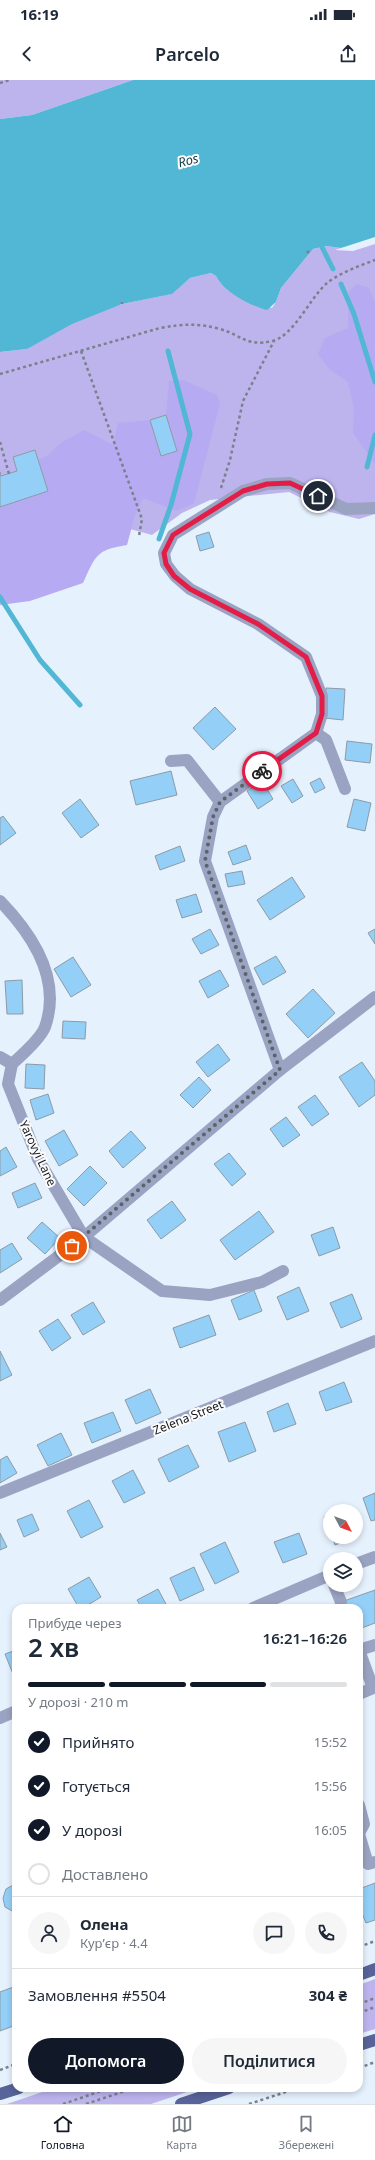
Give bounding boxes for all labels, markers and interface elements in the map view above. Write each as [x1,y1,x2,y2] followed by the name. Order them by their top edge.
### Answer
[20,4,59,24] text: 16:19
[155,42,220,66] text: Parcelo
[16,43,38,65] icon: back
[337,43,359,65] icon: share
[176,149,201,171] water label: Ros
[301,479,335,513] pin
[307,485,329,507] icon: home
[242,751,282,791] courier
[251,760,273,782] icon: bike
[15,1118,61,1189] street label: Yarovyi Lane
[55,1229,89,1263] pin
[61,1235,83,1257] icon: bag
[150,1395,226,1439] street label: Zelena Street
[323,1504,363,1544] north arrow
[323,1504,363,1592] map controls
[323,1552,363,1592] button: layers
[28,1614,122,1632] text: Прибуде через
[263,1628,347,1648] text: 16:21–16:26
[28,1629,79,1665] text: 2 хв
[28,1693,128,1711] text: У дорозі · 210 m
[28,1731,50,1753] icon: check
[62,1732,134,1752] text: Прийнято
[314,1733,347,1751] text: 15:52
[28,1775,50,1797] icon: check
[62,1776,130,1796] text: Готується
[314,1777,347,1795] text: 15:56
[28,1819,50,1841] icon: check
[62,1820,122,1840] text: У дорозі
[314,1821,347,1839] text: 16:05
[62,1864,148,1884] text: Доставлено
[28,1912,70,1954] button: person
[253,1912,295,1954] button: chat
[305,1912,347,1954] button: phone
[80,1914,128,1934] text: Олена
[80,1934,148,1952] text: Кур’єр · 4.4
[28,1985,166,2005] text: Замовлення #5504
[309,1985,347,2005] text: 304 ₴
[28,2038,184,2084] button: Допомога
[192,2038,347,2084] button: Поділитися
[41,2113,85,2152] tab: Головна
[166,2113,197,2152] tab: Карта
[279,2113,334,2152] tab: Збережені

